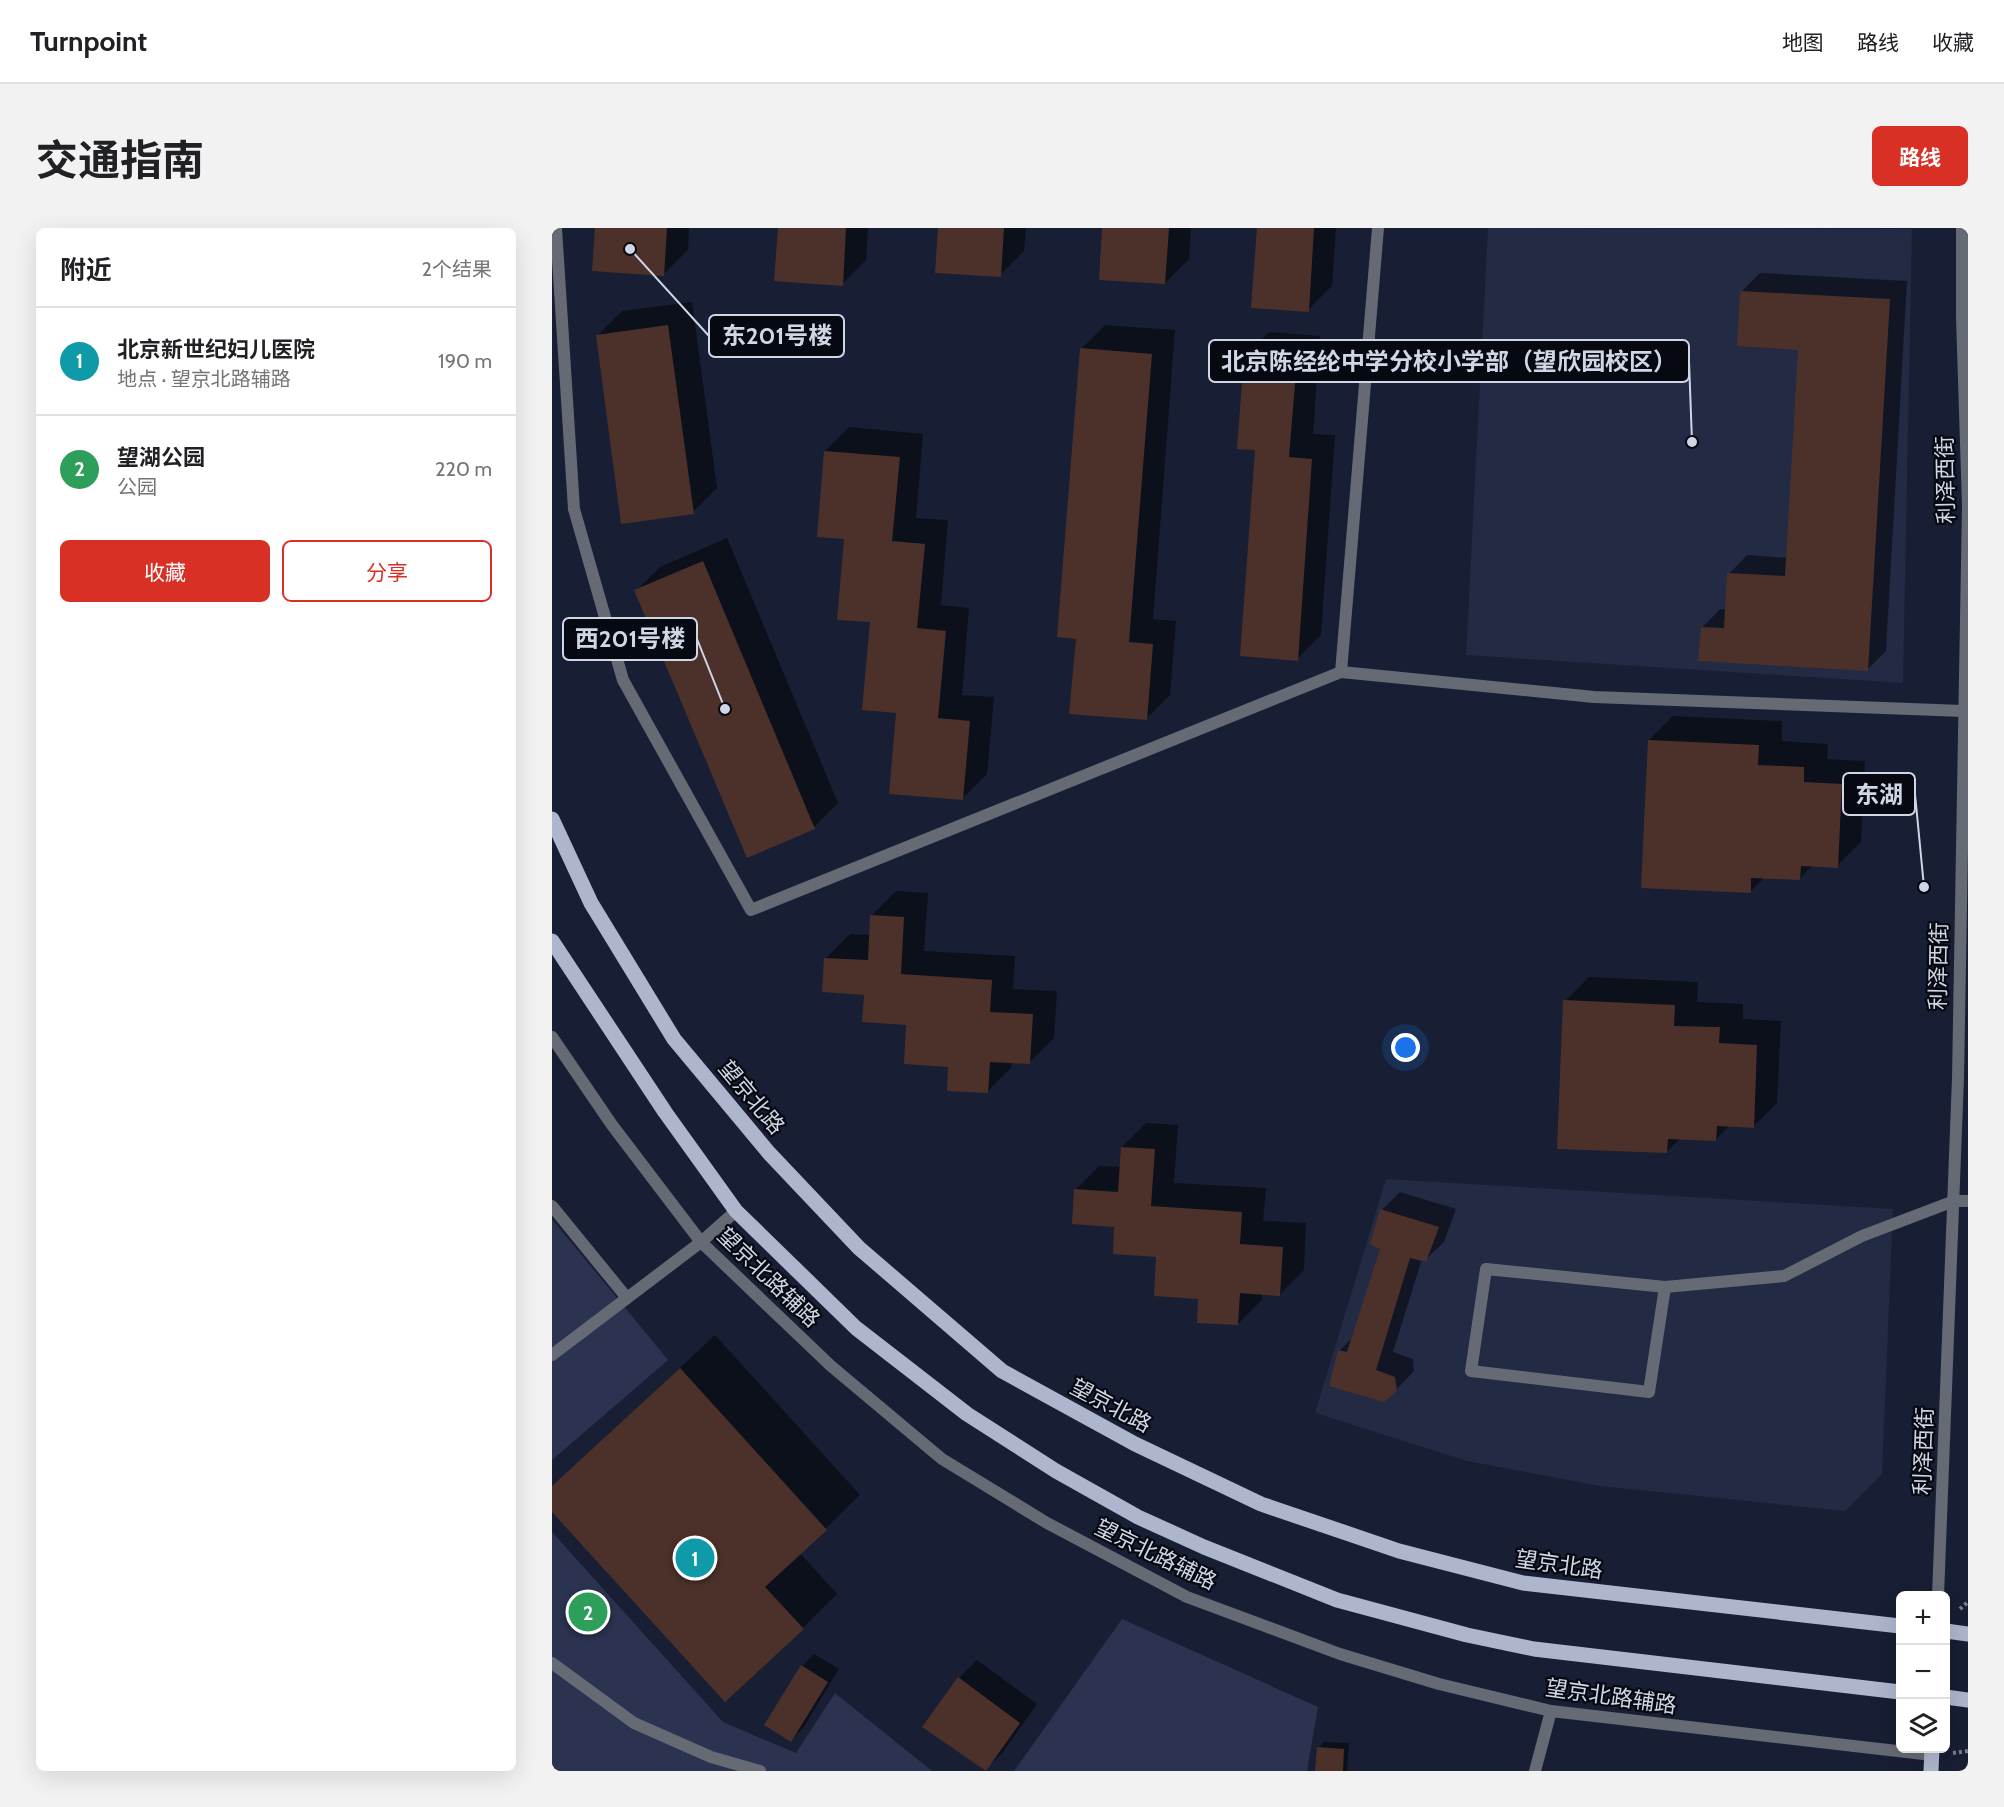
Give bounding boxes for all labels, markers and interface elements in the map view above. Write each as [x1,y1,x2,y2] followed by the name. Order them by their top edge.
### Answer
[30,24,147,58] text: Turnpoint
[1782,30,1824,55] text: 地图
[1857,30,1899,55] text: 路线
[1932,30,1974,55] text: 收藏
[1872,126,1968,186] button: 路线
[36,134,204,186] text: 交通指南
[60,254,112,286] text: 附近
[422,257,492,281] text: 2个结果
[709,315,844,357] callout: 东201号楼
[722,321,832,350] text: 东201号楼
[117,336,315,363] text: 北京新世纪妇儿医院
[1209,340,1689,382] callout: 北京陈经纶中学分校小学部（望欣园校区）
[1221,347,1677,376] text: 北京陈经纶中学分校小学部（望欣园校区）
[76,349,83,373] text: 1
[438,349,492,373] text: 190 m
[117,367,291,391] text: 地点 · 望京北路辅路
[1931,436,1960,524] street label: 利泽西街
[117,444,205,471] text: 望湖公园
[74,457,85,481] text: 2
[435,457,492,481] text: 220 m
[117,475,157,499] text: 公园
[60,540,270,602] button: 收藏
[282,540,492,602] button: 分享
[563,618,697,660] callout: 西201号楼
[575,624,685,653] text: 西201号楼
[1843,773,1915,815] callout: 东湖
[1855,780,1903,809] text: 东湖
[1924,922,1953,1010] street label: 利泽西街
[1391,1033,1420,1062] your location
[713,1055,790,1140] street label: 望京北路
[712,1222,826,1333] street label: 望京北路辅路
[1066,1373,1156,1438] street label: 望京北路
[1908,1407,1939,1495] street label: 利泽西街
[1091,1513,1221,1596] street label: 望京北路辅路
[676,1536,714,1580] pin: 1
[1513,1545,1604,1584] street label: 望京北路
[568,1590,608,1634] pin: 2
[1896,1591,1950,1753] map controls
[1896,1591,1950,1645] button: +
[1896,1645,1950,1699] button: −
[1544,1674,1678,1719] street label: 望京北路辅路
[1896,1699,1950,1753] button: layers

